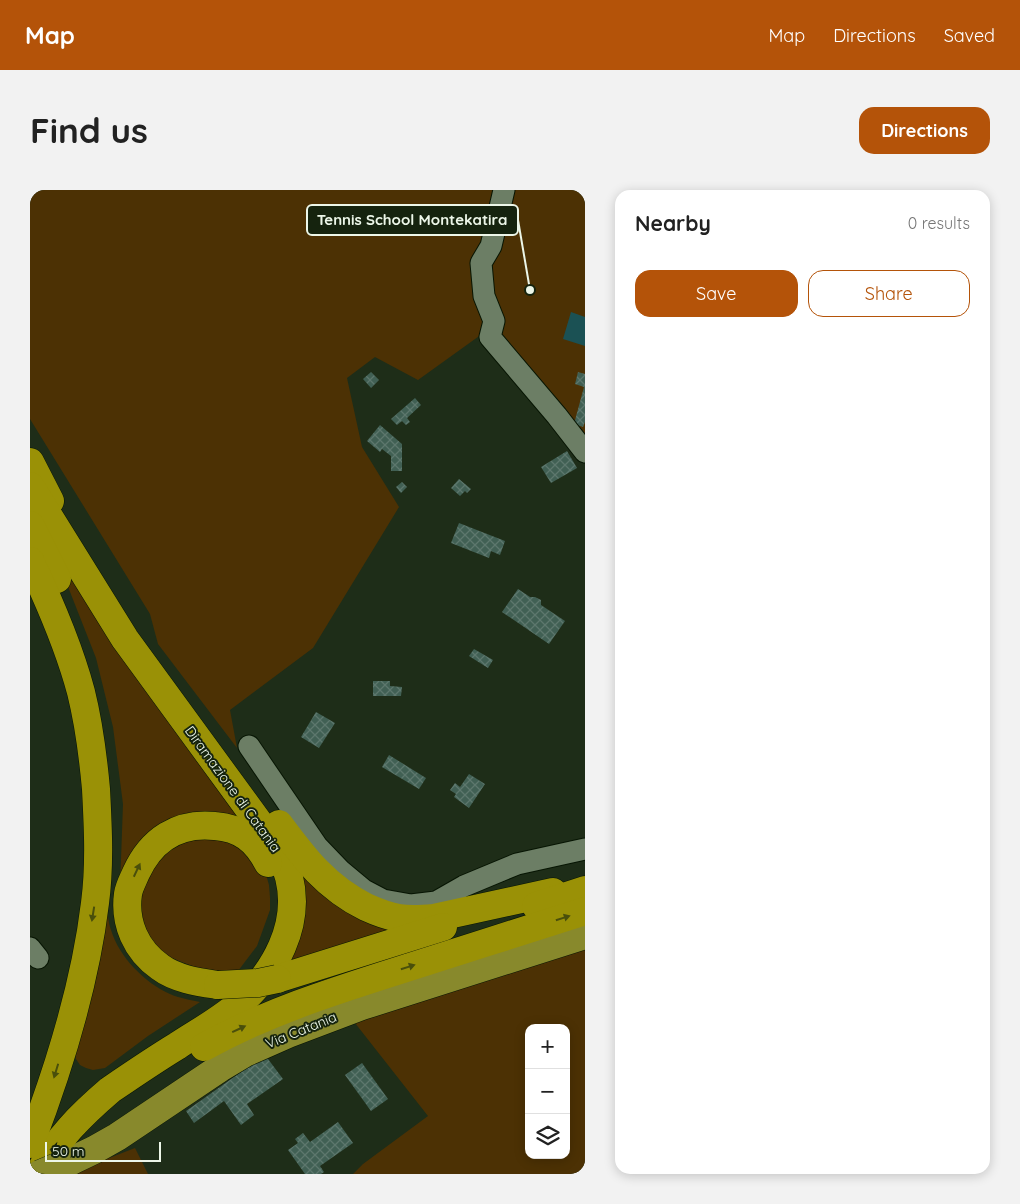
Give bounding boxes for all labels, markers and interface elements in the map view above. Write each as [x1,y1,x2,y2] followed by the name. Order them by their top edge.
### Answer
[25,20,75,50] text: Map
[768,24,805,47] text: Map
[833,24,916,47] text: Directions
[944,24,995,47] text: Saved
[859,107,990,154] button: Directions
[30,108,148,152] text: Find us
[307,205,518,235] callout: Tennis School Montekatira
[317,210,507,229] text: Tennis School Montekatira
[635,210,711,236] text: Nearby
[908,213,970,233] text: 0 results
[635,270,798,317] button: Save
[808,270,970,317] button: Share
[181,722,285,856] street label: Diramazione di Catania
[133,863,141,877] one-way arrow
[89,906,97,922] one-way arrow
[555,913,570,921] one-way arrow
[401,963,416,971] one-way arrow
[263,1008,339,1052] street label: Via Catania
[232,1024,246,1032] one-way arrow
[525,1024,570,1159] map controls
[525,1024,570,1069] button: +
[52,1064,59,1079] one-way arrow
[525,1069,570,1114] button: −
[525,1114,570,1159] button: layers
[45,1139,161,1162] scale bar
[52,1142,85,1160] text: 50 m

